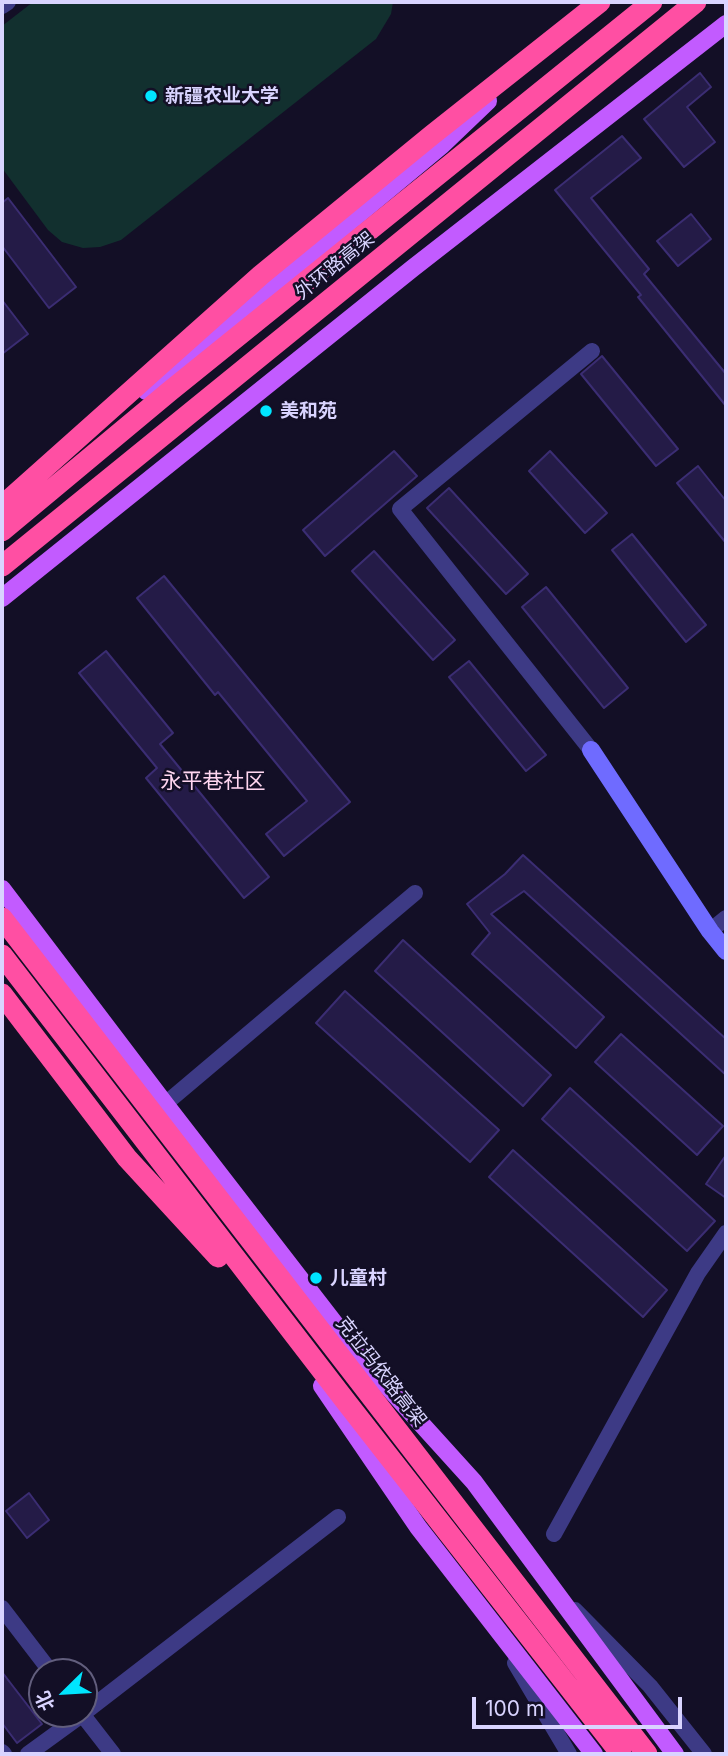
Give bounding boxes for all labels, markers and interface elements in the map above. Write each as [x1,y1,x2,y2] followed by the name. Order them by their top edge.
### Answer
[165,85,279,107] place label: 新疆农业大学
[143,88,159,104] marker: 新疆农业大学
[291,227,379,305] street label: 外环路高架
[280,400,337,422] place label: 美和苑
[258,403,274,419] marker: 美和苑
[161,769,265,795] district label: 永平巷社区
[330,1267,387,1289] place label: 儿童村
[308,1270,324,1286] marker: 儿童村
[331,1313,431,1431] street label: 克拉玛依路高架
[28,1658,98,1728] north arrow
[476,1682,686,1726] scale bar
[31,1688,60,1714] text: 北
[485,1696,544,1721] text: 100 m

